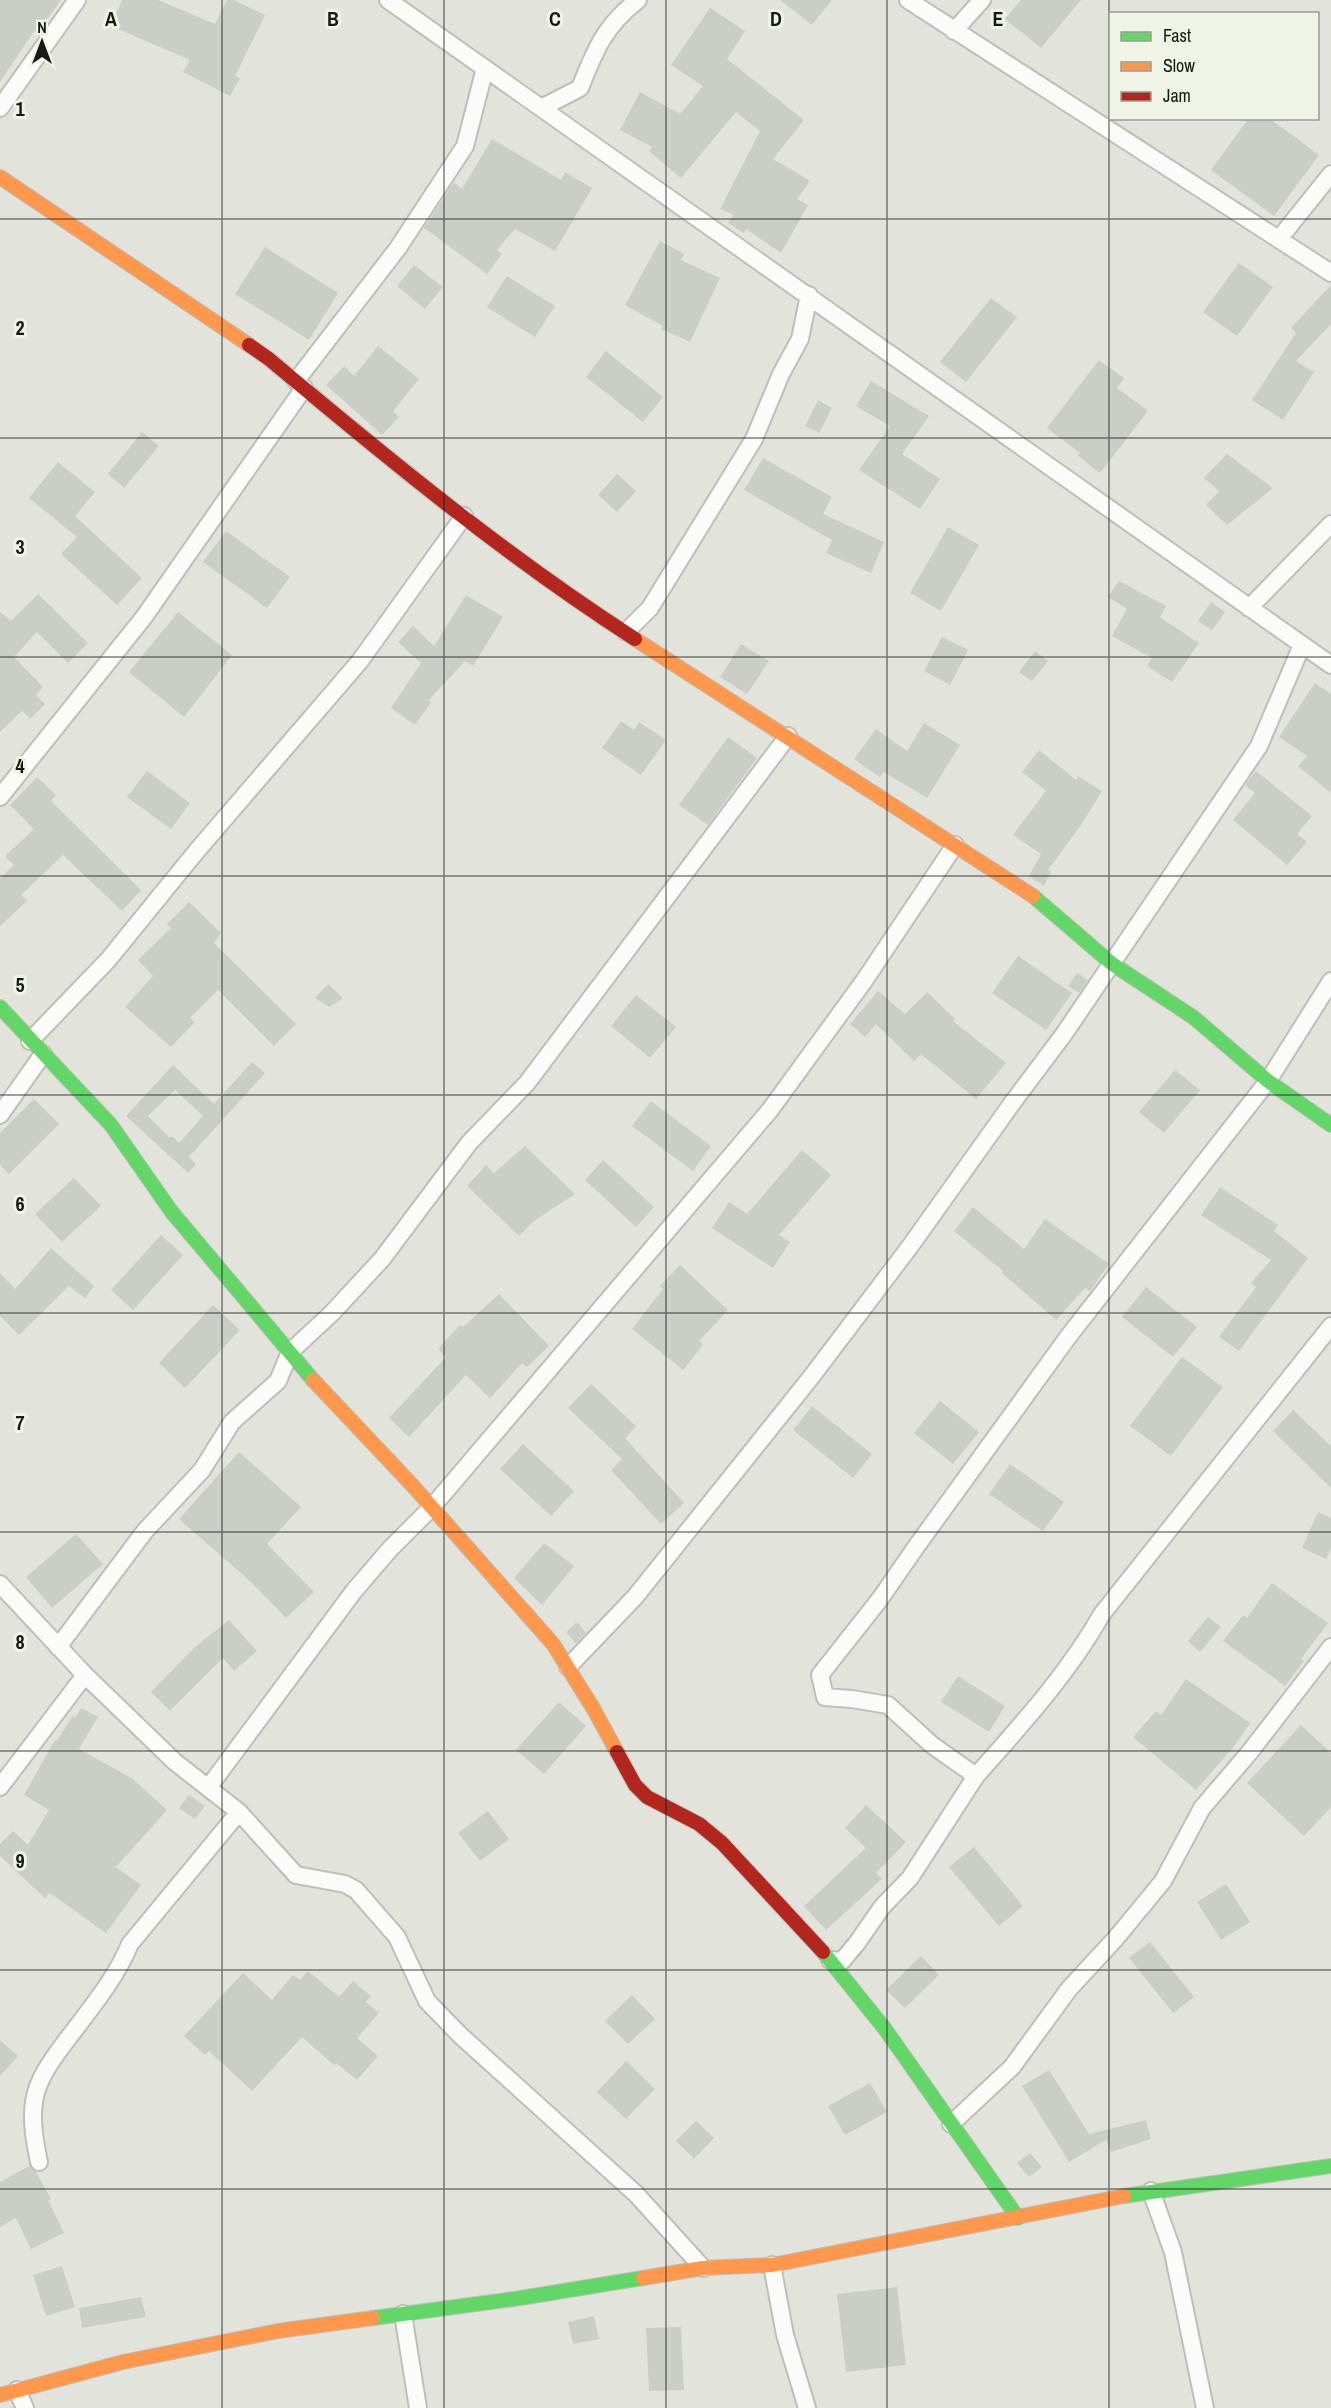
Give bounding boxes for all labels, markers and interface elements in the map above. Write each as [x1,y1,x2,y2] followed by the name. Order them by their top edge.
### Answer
[105,5,117,32] text: A
[327,5,339,32] text: B
[549,5,561,32] text: C
[770,5,782,32] text: D
[993,5,1004,32] text: E
[12,12,72,72] north arrow
[1109,12,1319,120] legend
[37,16,47,38] text: N
[1163,23,1191,48] text: Fast
[1163,53,1195,78] text: Slow
[1163,83,1191,108] text: Jam
[15,95,25,122] text: 1
[15,314,25,341] text: 2
[15,533,25,560] text: 3
[15,752,25,779] text: 4
[15,971,25,998] text: 5
[15,1190,25,1217] text: 6
[15,1409,25,1436] text: 7
[15,1628,25,1655] text: 8
[15,1847,25,1874] text: 9

